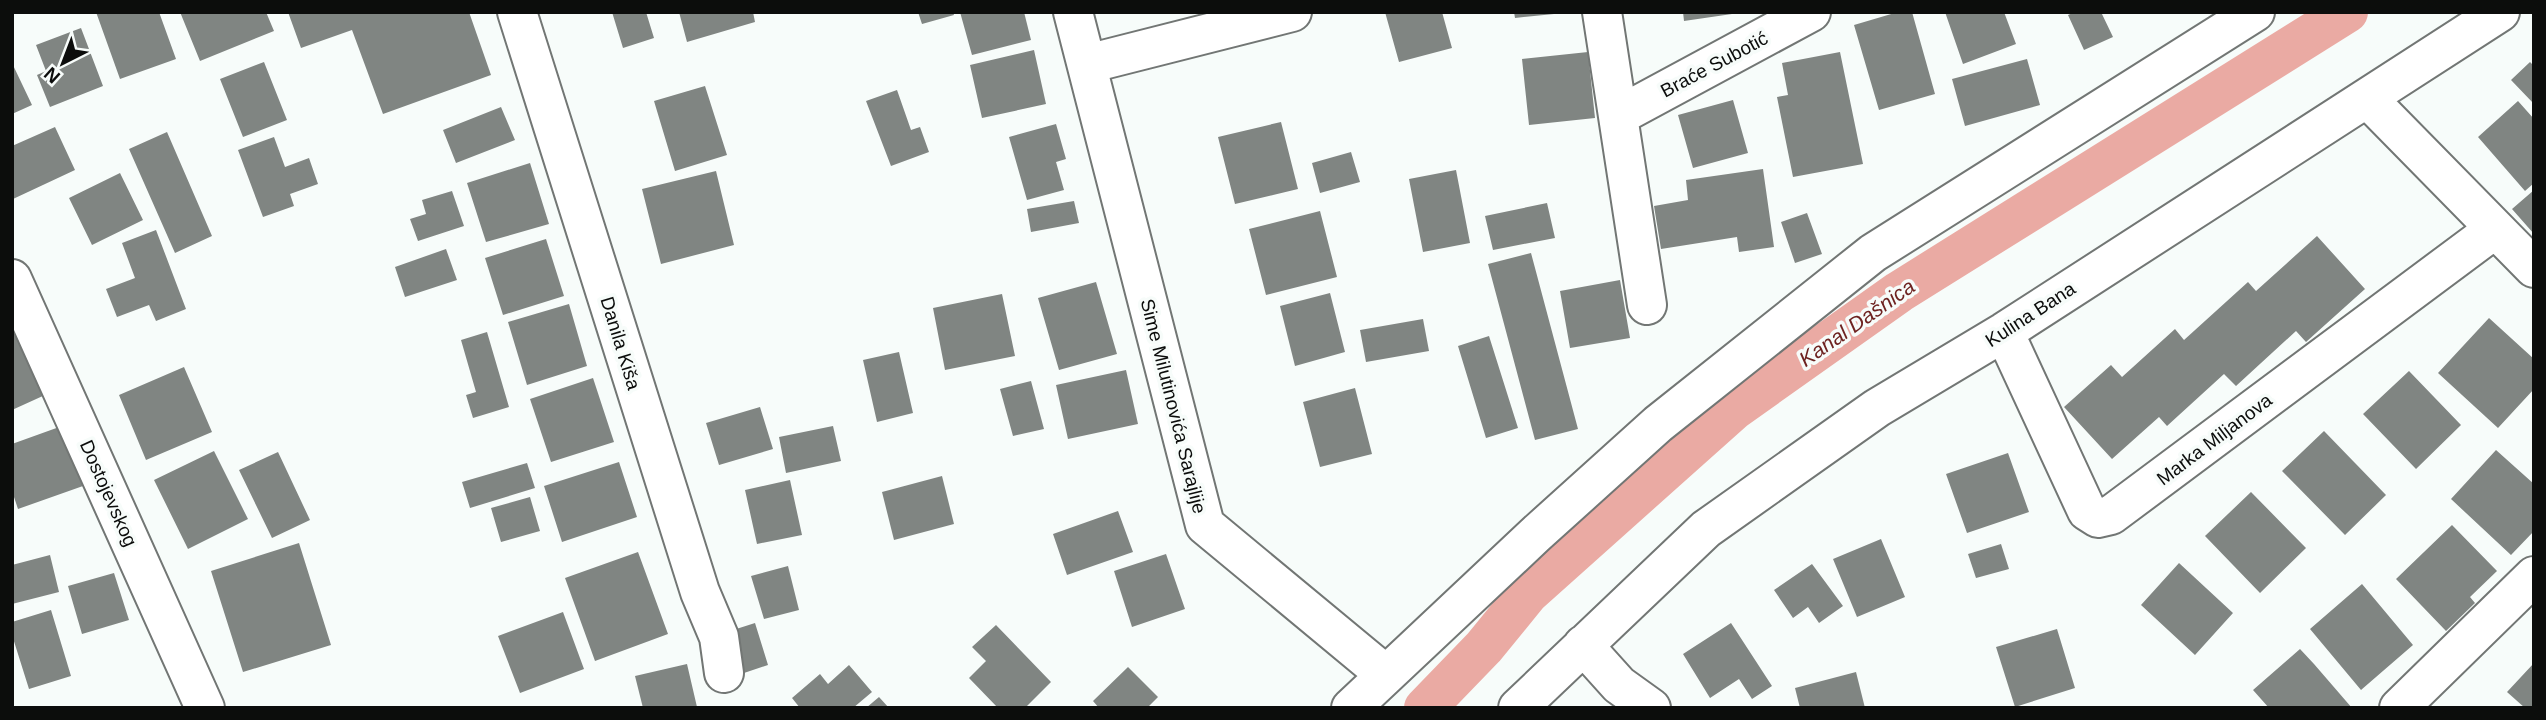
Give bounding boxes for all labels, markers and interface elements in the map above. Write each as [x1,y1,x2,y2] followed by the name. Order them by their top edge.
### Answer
[1657,27,1771,101] street label: Braće Subotić
[28,28,98,98] north arrow
[40,63,64,88] text: N
[1795,274,1919,371] water label: Kanal Dašnica
[1982,277,2079,351] street label: Kulina Bana
[596,294,645,393] street label: Danila Kiša
[1137,297,1210,516] street label: Sime Milutinovića Sarajlije
[2153,389,2276,489] street label: Marka Miljanova
[76,437,141,550] street label: Dostojevskog

